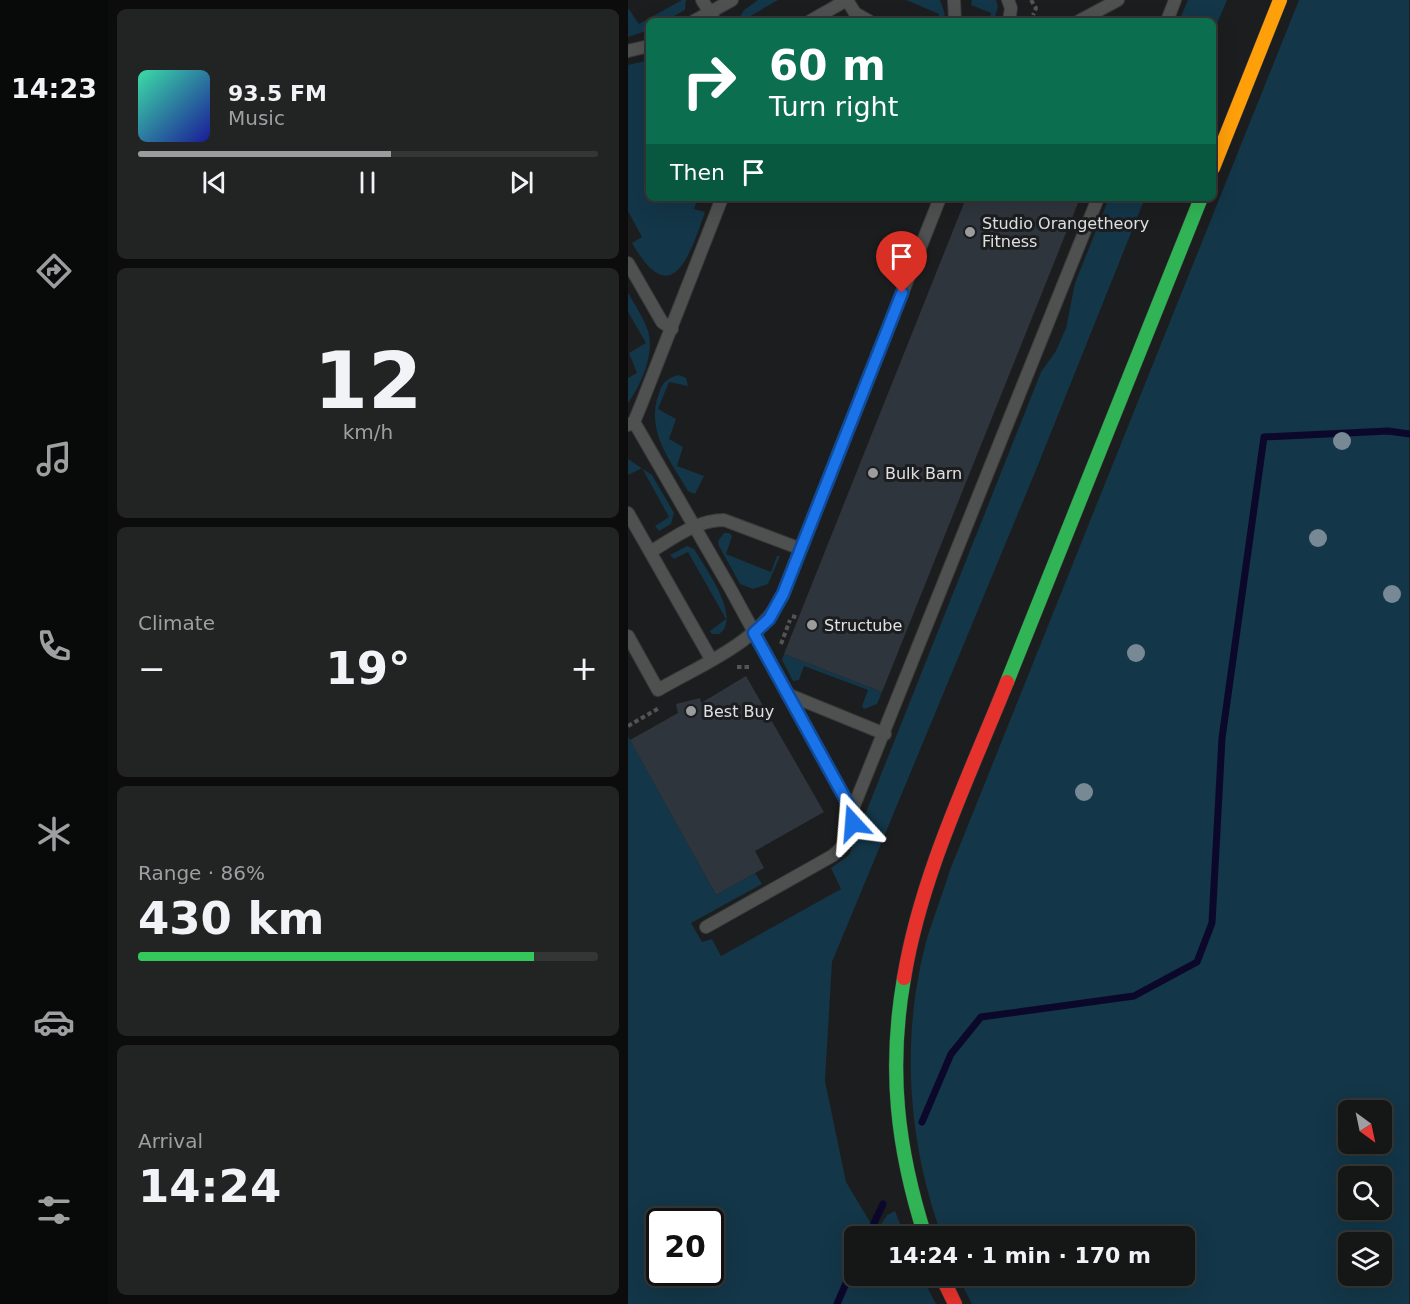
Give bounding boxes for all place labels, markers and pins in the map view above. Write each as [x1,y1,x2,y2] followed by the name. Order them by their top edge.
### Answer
[982,214,1149,251] place label: Studio Orangetheory Fitness
[963,225,977,239] marker: Studio Orangetheory Fitness
[876,231,927,293] pin
[885,464,962,483] place label: Bulk Barn
[866,466,880,480] marker: Bulk Barn
[824,616,902,635] place label: Structube
[805,618,819,632] marker: Structube
[703,702,774,721] place label: Best Buy
[684,704,698,718] marker: Best Buy

